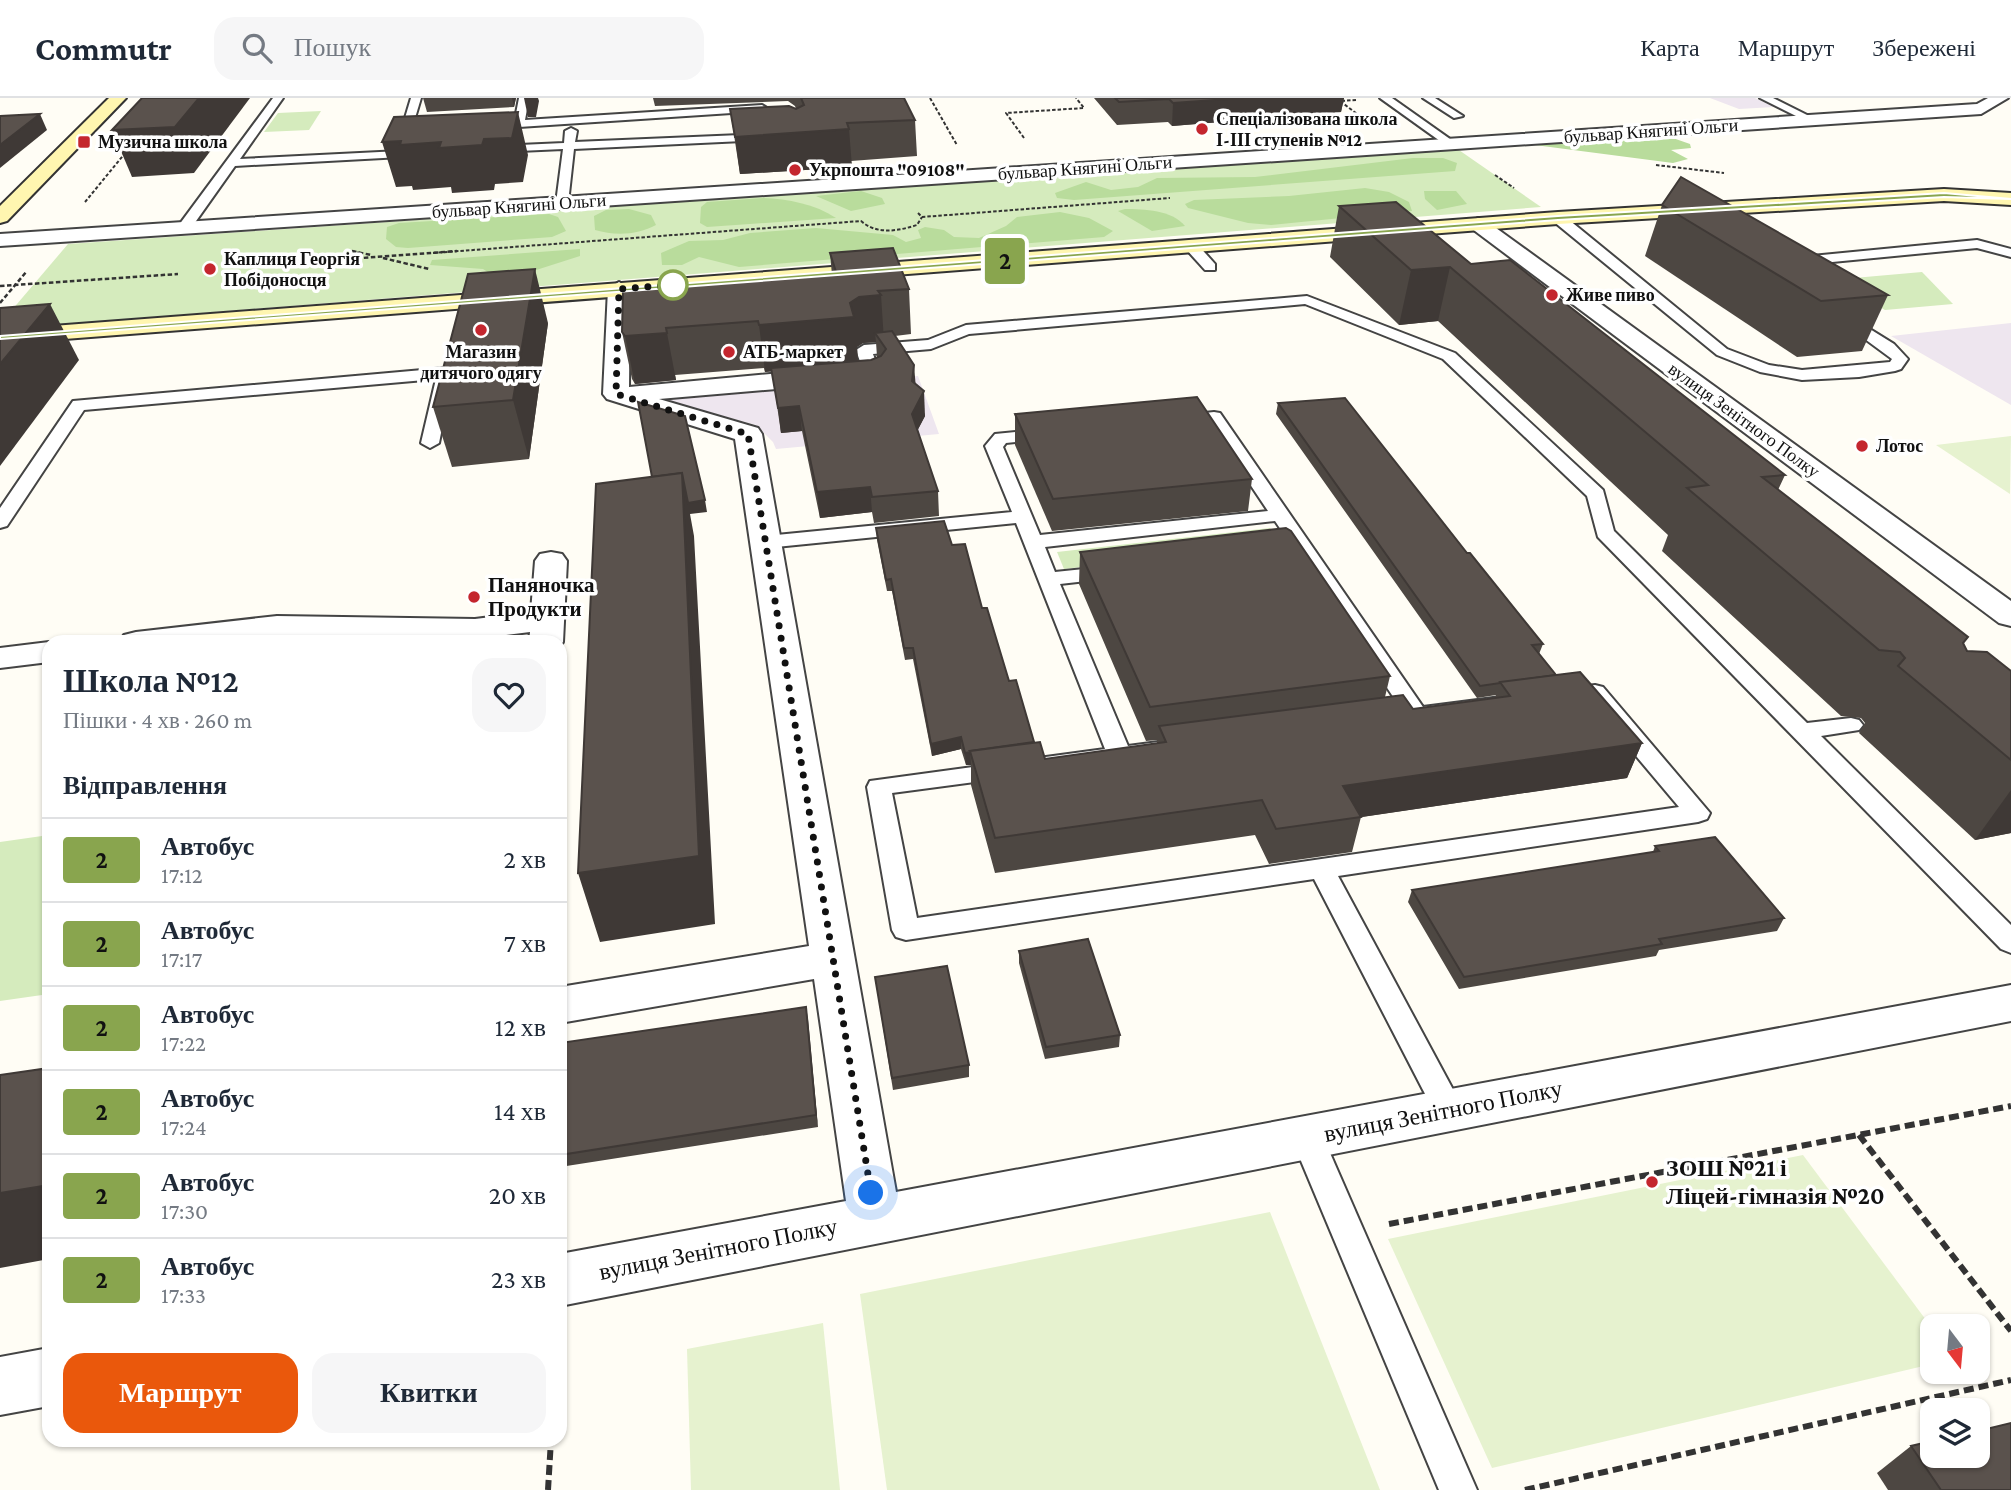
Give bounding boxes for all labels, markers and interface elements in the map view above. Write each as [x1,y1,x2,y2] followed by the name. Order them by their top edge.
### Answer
[214,17,704,80] search box
[238,29,276,67] icon: search
[35,30,172,67] text: Commutr
[294,33,371,62] text: Пошук
[1640,34,1700,61] text: Карта
[1738,34,1834,61] text: Маршрут
[1872,34,1976,61] text: Збережені
[1216,109,1397,150] place label: Спеціалізована школа І-ІІІ ступенів №12
[1563,115,1739,147] street label: бульвар Княгині Ольги
[1194,121,1210,137] marker: Спеціалізована школа І-ІІІ ступенів №12
[98,132,228,152] place label: Музична школа
[76,134,92,150] marker: Музична школа
[997,152,1173,184] street label: бульвар Княгині Ольги
[809,160,965,180] place label: Укрпошта "09108"
[787,162,803,178] marker: Укрпошта "09108"
[431,190,607,222] street label: бульвар Княгині Ольги
[982,238,1028,284] line badge: 2
[999,247,1011,274] text: 2
[224,249,360,290] place label: Каплиця Георгія Побідоносця
[202,261,218,277] marker: Каплиця Георгія Побідоносця
[658,270,688,300] unlabelled marker
[1566,285,1655,305] place label: Живе пиво
[1544,287,1560,303] marker: Живе пиво
[473,322,489,338] marker: Магазин дитячого одягу
[420,342,542,383] place label: Магазин дитячого одягу
[743,342,843,362] place label: АТБ-маркет
[721,344,737,360] marker: АТБ-маркет
[1665,359,1823,481] street label: вулиця Зенітного Полку
[1876,436,1923,456] place label: Лотос
[1854,438,1870,454] marker: Лотос
[488,573,595,621] place label: Паняночка Продукти
[466,589,482,605] marker: Паняночка Продукти
[472,658,546,732] button: heart
[63,662,239,699] text: Школа №12
[63,707,252,733] text: Пішки · 4 хв · 260 m
[63,771,227,800] text: Відправлення
[161,832,254,861] text: Автобус
[503,845,546,874] text: 2 хв
[95,846,108,873] text: 2
[161,862,203,888] text: 17:12
[161,916,254,945] text: Автобус
[504,929,546,958] text: 7 хв
[95,930,108,957] text: 2
[161,946,202,972] text: 17:17
[161,1000,254,1029] text: Автобус
[495,1013,546,1042] text: 12 хв
[95,1014,108,1041] text: 2
[161,1030,206,1056] text: 17:22
[1321,1074,1564,1147] street label: вулиця Зенітного Полку
[161,1084,254,1113] text: Автобус
[494,1097,546,1126] text: 14 хв
[95,1098,108,1125] text: 2
[161,1114,207,1140] text: 17:24
[1666,1154,1884,1209] place label: ЗОШ №21 і Ліцей-гімназія №20
[161,1168,254,1197] text: Автобус
[1644,1174,1660,1190] marker: ЗОШ №21 і Ліцей-гімназія №20
[853,1175,888,1210] your location
[489,1181,546,1210] text: 20 хв
[95,1182,108,1209] text: 2
[161,1198,208,1224] text: 17:30
[596,1212,839,1285] street label: вулиця Зенітного Полку
[161,1252,254,1281] text: Автобус
[491,1265,546,1294] text: 23 хв
[95,1266,108,1293] text: 2
[161,1282,206,1308] text: 17:33
[1920,1314,1990,1384] north arrow
[1920,1314,1990,1468] map controls
[63,1353,298,1433] button: Маршрут
[312,1353,546,1433] button: Квитки
[1920,1398,1990,1468] button: layers

